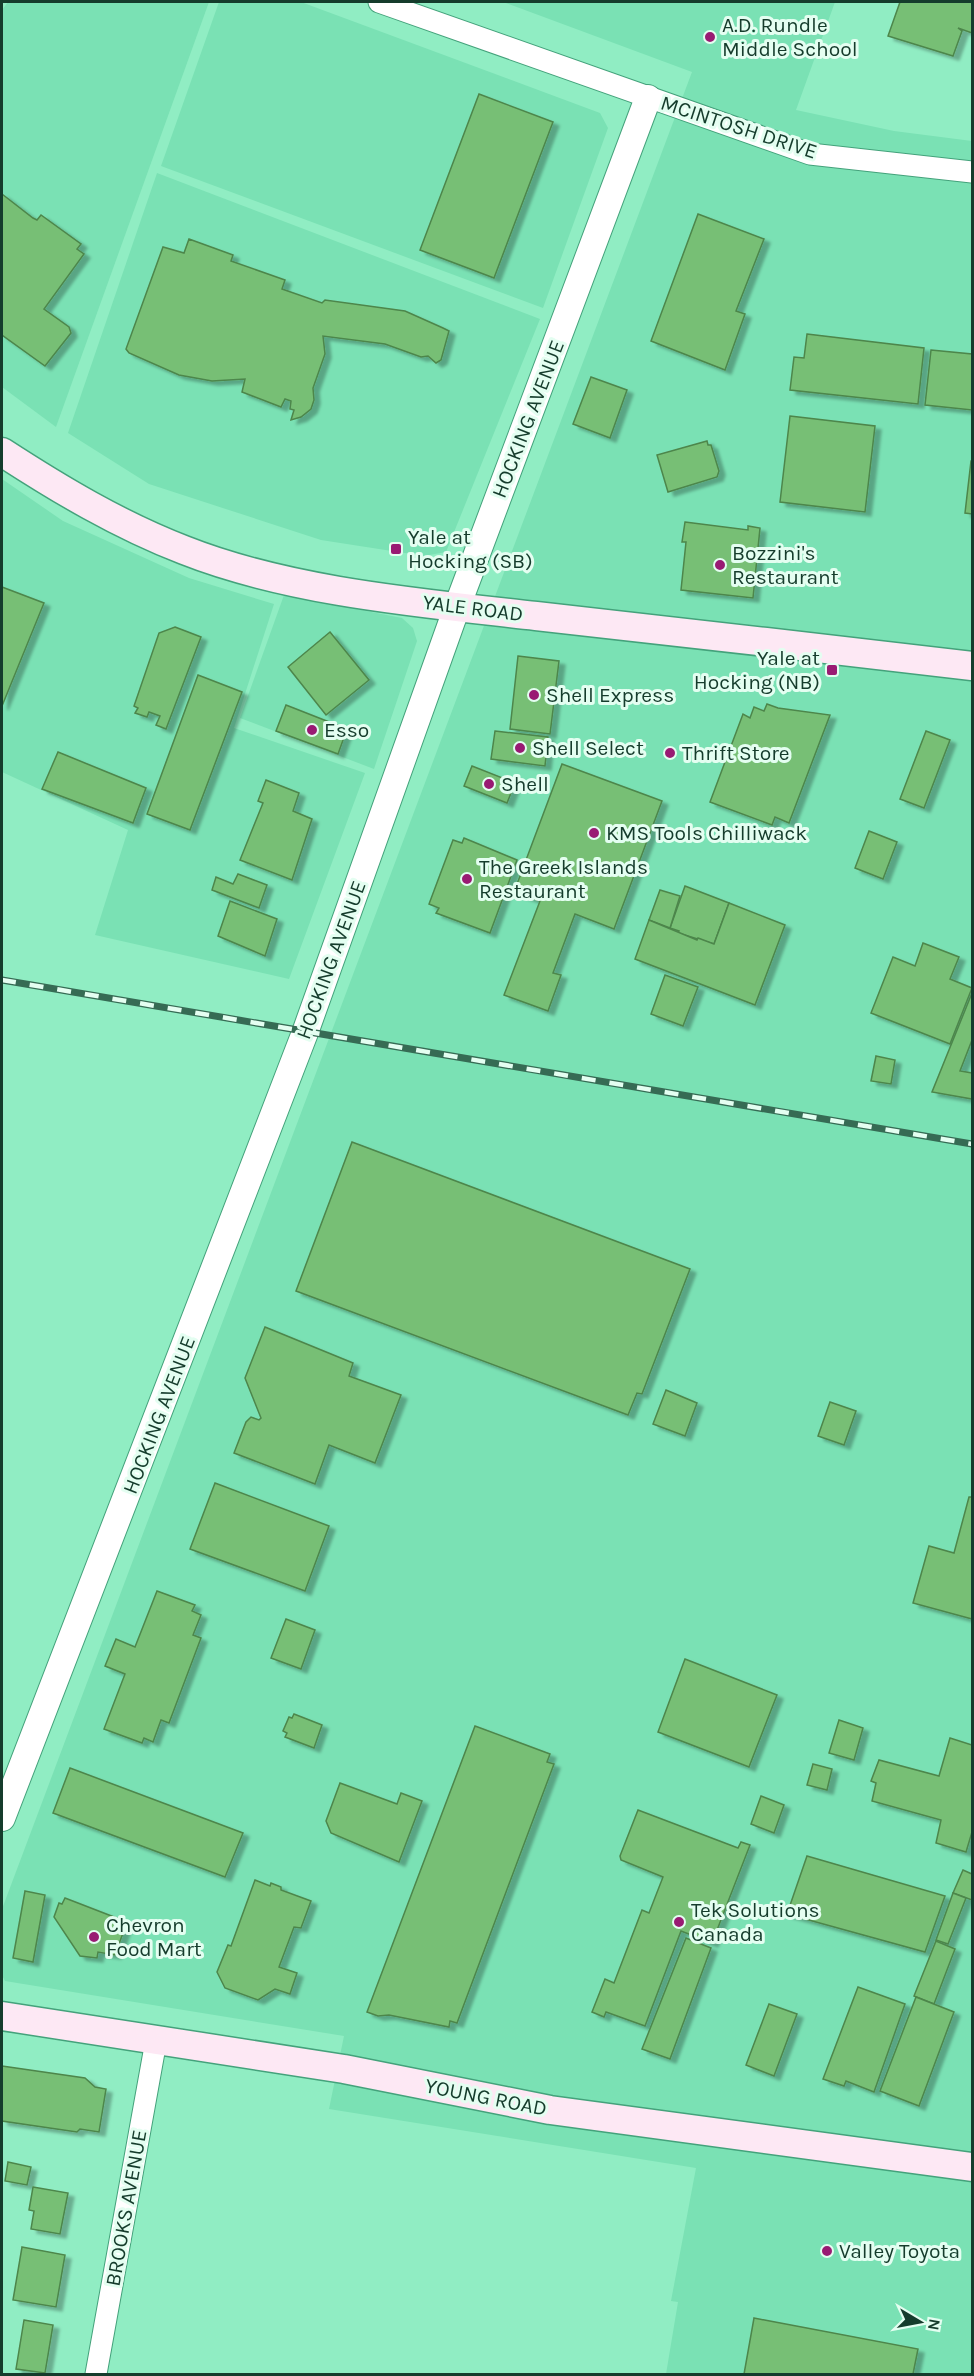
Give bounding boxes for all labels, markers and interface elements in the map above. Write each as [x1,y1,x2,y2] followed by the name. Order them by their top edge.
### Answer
[722,13,858,61] place label: A.D. Rundle Middle School
[703,30,717,44] marker: A.D. Rundle Middle School
[658,90,820,164] street label: MCINTOSH DRIVE
[487,337,569,501] street label: HOCKING AVENUE
[408,525,533,573] place label: Yale at Hocking (SB)
[732,541,839,589] place label: Bozzini's Restaurant
[389,542,403,556] marker: Yale at Hocking (SB)
[713,558,727,572] marker: Bozzini's Restaurant
[421,590,525,626] street label: YALE ROAD
[694,646,820,694] place label: Yale at Hocking (NB)
[825,663,839,677] marker: Yale at Hocking (NB)
[546,683,674,707] place label: Shell Express
[527,688,541,702] marker: Shell Express
[324,718,369,742] place label: Esso
[305,723,319,737] marker: Esso
[532,736,644,760] place label: Shell Select
[513,741,527,755] marker: Shell Select
[682,741,790,765] place label: Thrift Store
[663,746,677,760] marker: Thrift Store
[501,772,549,796] place label: Shell
[482,777,496,791] marker: Shell
[606,821,807,845] place label: KMS Tools Chilliwack
[587,826,601,840] marker: KMS Tools Chilliwack
[479,855,648,903] place label: The Greek Islands Restaurant
[460,872,474,886] marker: The Greek Islands Restaurant
[291,877,371,1043] street label: HOCKING AVENUE
[118,1333,200,1497] street label: HOCKING AVENUE
[691,1898,820,1946] place label: Tek Solutions Canada
[106,1913,202,1961] place label: Chevron Food Mart
[672,1915,686,1929] marker: Tek Solutions Canada
[87,1930,101,1944] marker: Chevron Food Mart
[423,2073,549,2121] street label: YOUNG ROAD
[100,2128,152,2288] street label: BROOKS AVENUE
[839,2239,960,2263] place label: Valley Toyota
[820,2244,834,2258] marker: Valley Toyota
[890,2292,950,2352] north arrow
[924,2317,945,2332] text: N

